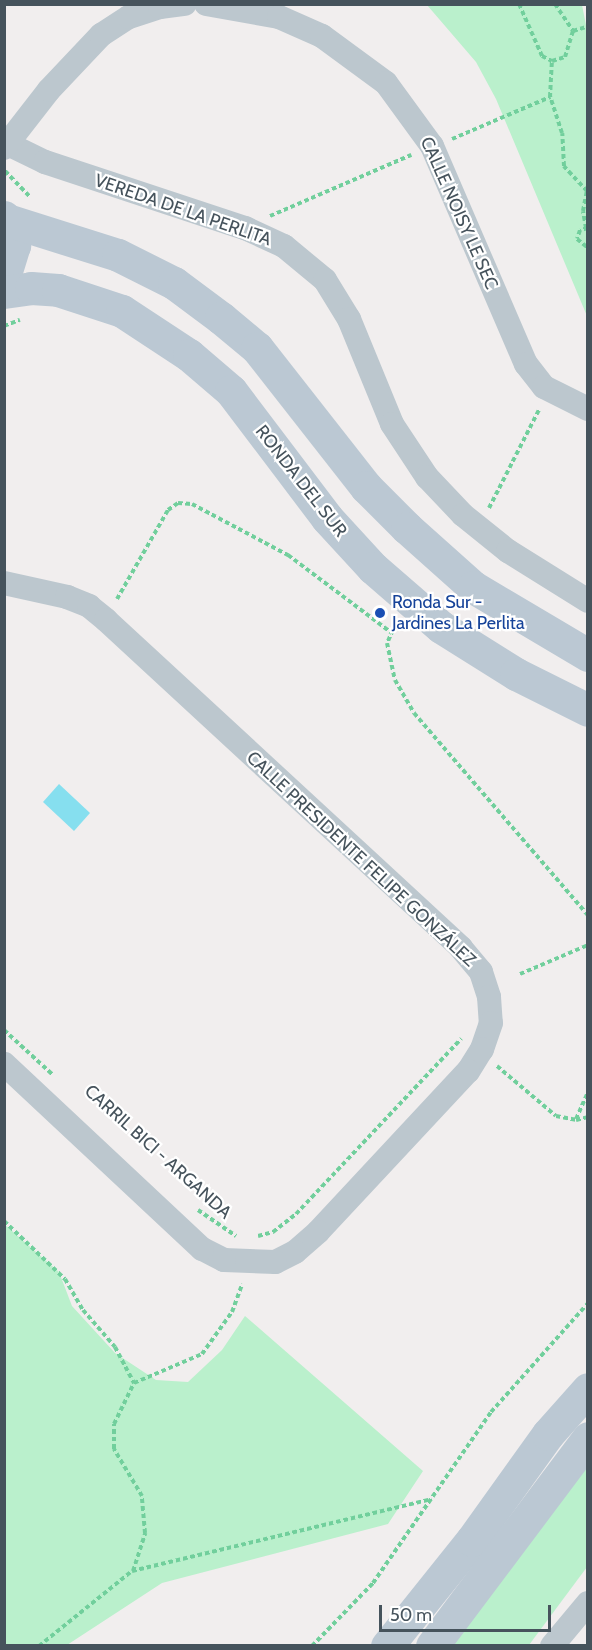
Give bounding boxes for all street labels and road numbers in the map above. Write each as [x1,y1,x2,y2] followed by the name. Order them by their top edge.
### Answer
[416,133,502,293] street label: CALLE NOISY LE SEC
[92,170,274,250] street label: VEREDA DE LA PERLITA
[251,421,351,541] street label: RONDA DEL SUR
[242,747,480,971] street label: CALLE PRESIDENTE FELIPE GONZÁLEZ
[80,1080,236,1224] street label: CARRIL BICI - ARGANDA

